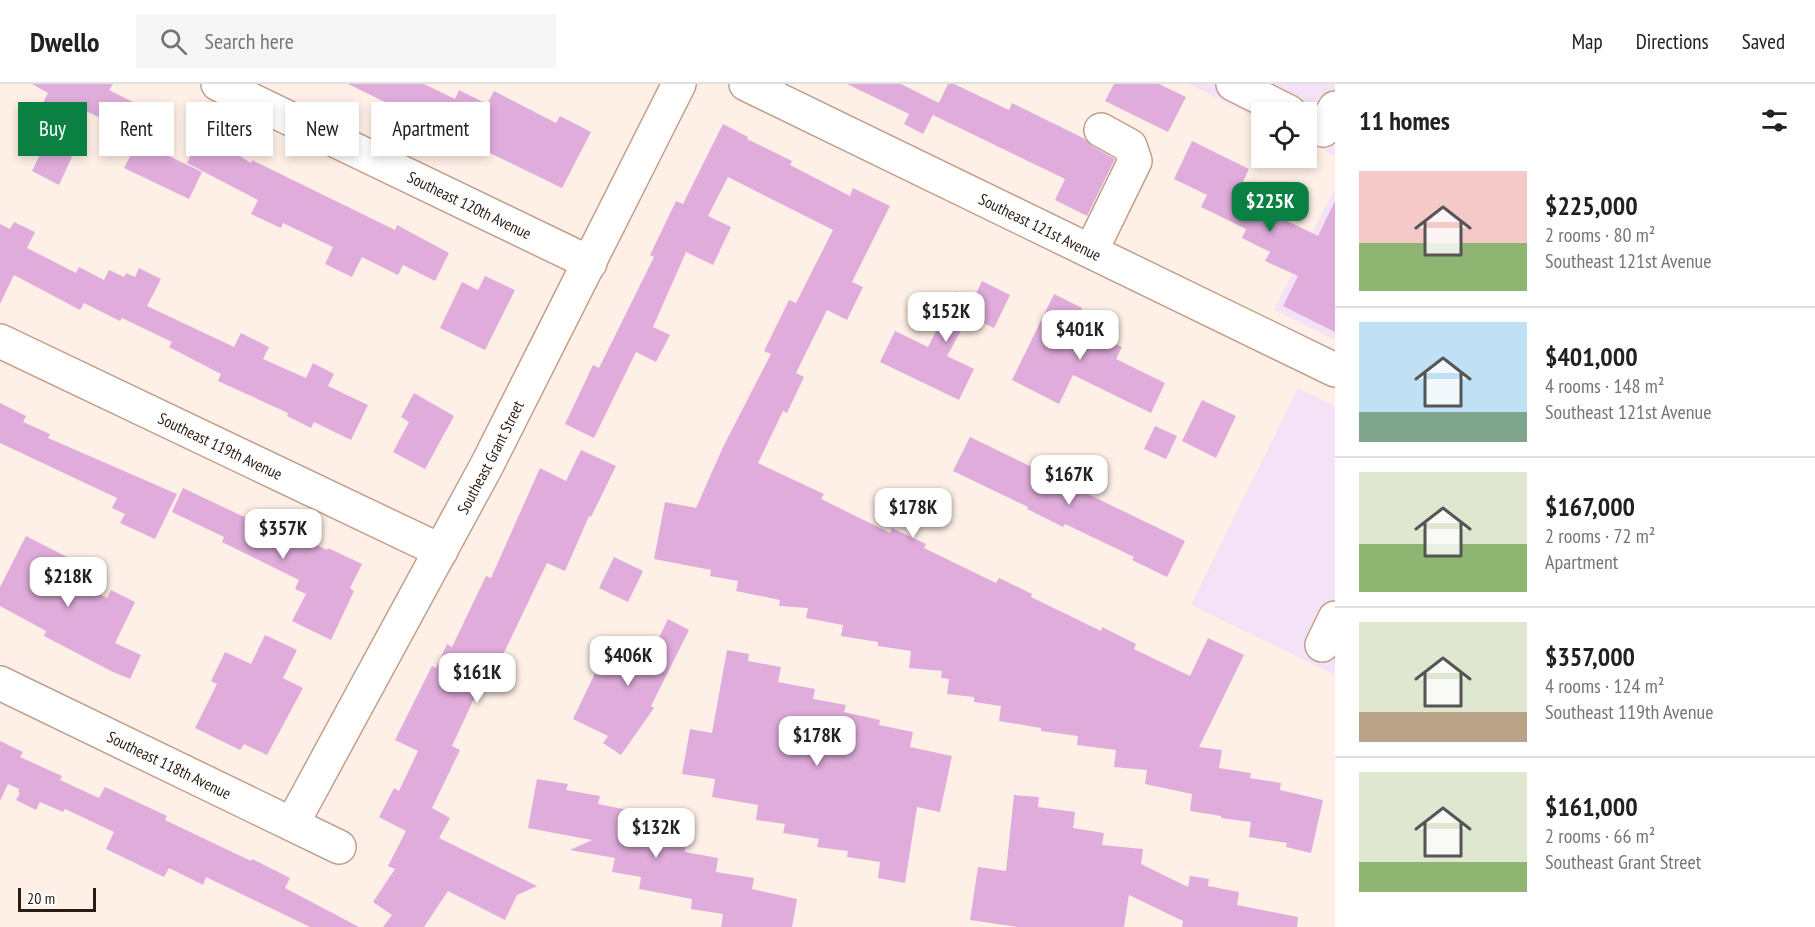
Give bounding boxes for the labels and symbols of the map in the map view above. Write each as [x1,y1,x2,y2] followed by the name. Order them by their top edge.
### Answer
[404,167,535,243] street label: Southeast 120th Avenue
[1228,182,1312,233] pin: $225K
[976,189,1104,265] street label: Southeast 121st Avenue
[904,292,988,343] pin: $152K
[1038,310,1122,361] pin: $401K
[452,397,528,517] street label: Southeast Grant Street
[155,408,286,484] street label: Southeast 119th Avenue
[1027,455,1111,506] pin: $167K
[871,488,955,539] pin: $178K
[241,509,325,560] pin: $357K
[26,557,110,608] pin: $218K
[586,636,670,687] pin: $406K
[435,653,519,704] pin: $161K
[775,716,859,767] pin: $178K
[104,726,234,803] street label: Southeast 118th Avenue
[614,808,698,859] pin: $132K
[18,885,96,912] scale bar

